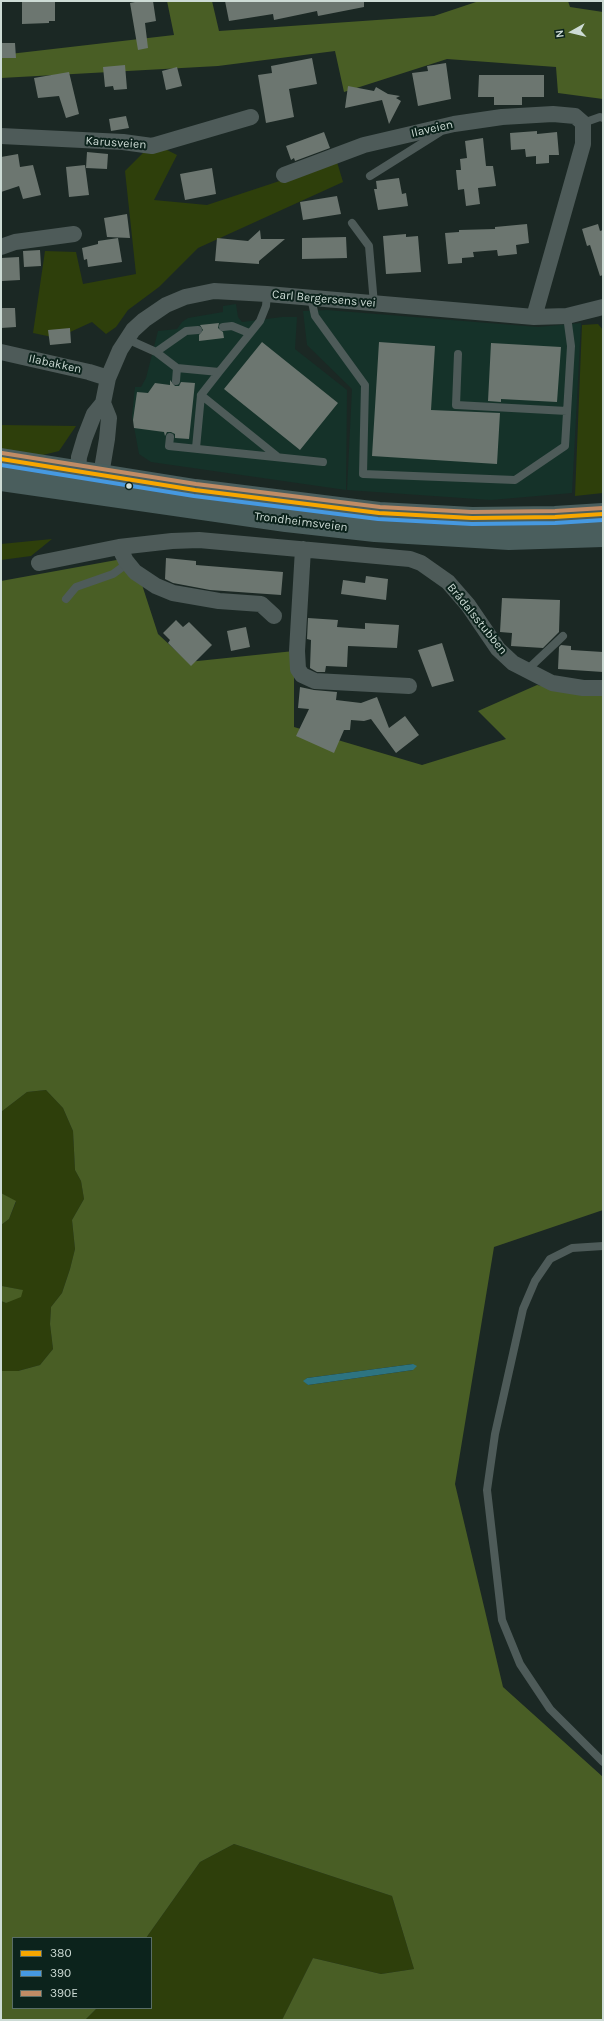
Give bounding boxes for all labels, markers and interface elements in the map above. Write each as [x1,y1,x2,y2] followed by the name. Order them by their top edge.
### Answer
[552,12,592,52] north arrow
[553,29,567,39] text: N
[410,117,454,141] street label: Ilaveien
[85,134,147,152] street label: Karusveien
[271,287,377,311] street label: Carl Bergersens vei
[27,351,83,377] street label: Ilabakken
[124,481,134,491] unlabelled marker
[253,509,349,535] street label: Trondheimsveien
[444,580,510,658] street label: Brådalsstubben
[12,1937,152,2009] legend
[50,1946,72,1960] text: 380
[50,1966,71,1980] text: 390
[50,1986,78,2000] text: 390E

